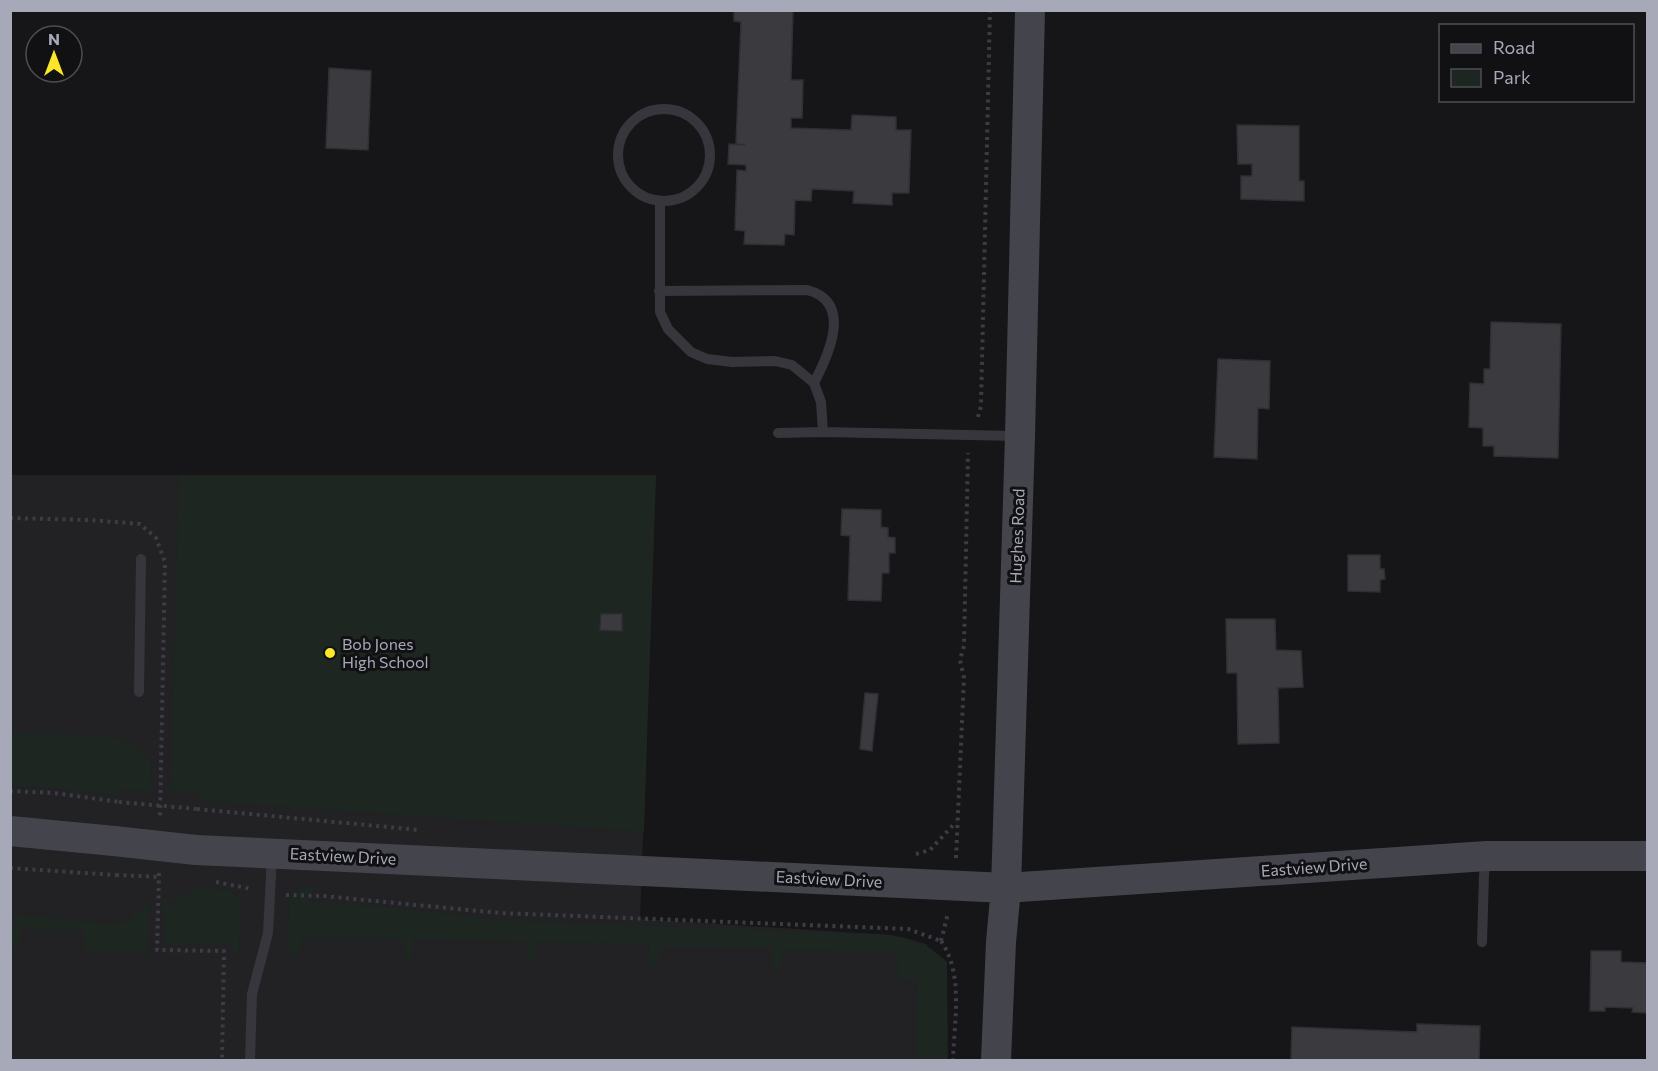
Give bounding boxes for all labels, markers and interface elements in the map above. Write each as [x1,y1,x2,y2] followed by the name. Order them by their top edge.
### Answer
[24,24,84,84] north arrow
[1439,24,1634,102] legend
[48,29,60,48] text: N
[1493,36,1535,58] text: Road
[1493,66,1531,88] text: Park
[1005,488,1028,584] street label: Hughes Road
[342,634,429,671] place label: Bob Jones High School
[323,646,337,660] marker: Bob Jones High School
[289,843,397,868] street label: Eastview Drive
[1260,853,1368,880] street label: Eastview Drive
[775,866,883,891] street label: Eastview Drive

